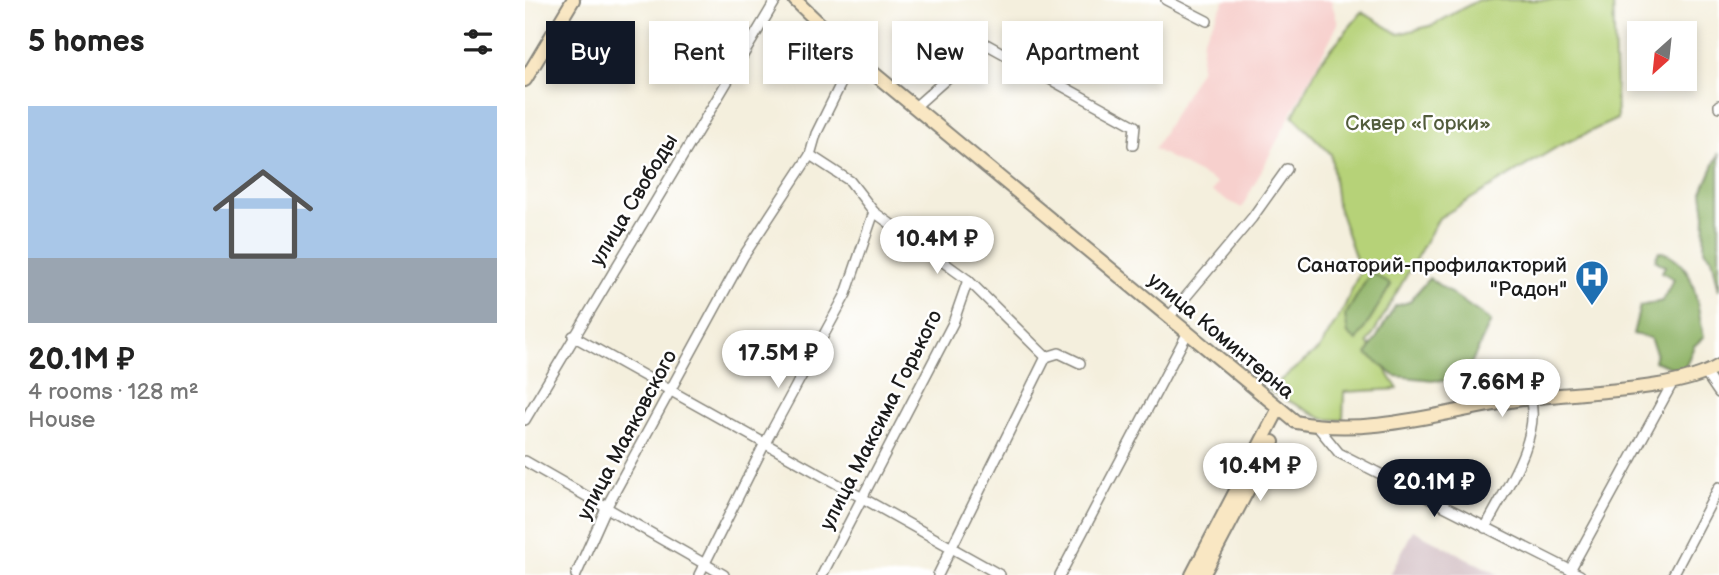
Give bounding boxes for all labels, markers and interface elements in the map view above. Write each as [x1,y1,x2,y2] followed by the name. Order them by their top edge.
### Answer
[546,21,635,84] chip: Buy
[649,21,749,84] chip: Rent
[763,21,878,84] chip: Filters
[892,21,988,84] chip: New
[1002,21,1163,84] chip: Apartment
[1627,21,1697,91] north arrow
[1627,21,1697,91] map controls
[459,23,497,61] icon: filters
[28,24,145,60] text: 5 homes
[1345,111,1491,136] park label: Сквер «Горки»
[585,129,683,271] street label: улица Свободы
[200,151,326,277] icon: home
[872,216,1002,276] pin: 10.4M ₽
[896,225,978,253] text: 10.4M ₽
[1297,253,1567,302] place label: Санаторий-профилакторий "Радон"
[1573,258,1611,307] hospital icon: Санаторий-профилакторий "Радон"
[1143,267,1300,405] street label: улица Коминтерна
[815,306,947,534] street label: улица Максима Горького
[713,330,843,390] pin: 17.5M ₽
[738,339,818,367] text: 17.5M ₽
[28,342,135,378] text: 20.1M ₽
[572,346,682,524] street label: улица Маяковского
[1437,360,1567,419] pin: 7.66M ₽
[1459,368,1545,396] text: 7.66M ₽
[28,378,199,406] text: 4 rooms · 128 m²
[28,406,95,434] text: House
[1195,444,1325,503] pin: 10.4M ₽
[1219,452,1301,480] text: 10.4M ₽
[1369,460,1499,519] pin: 20.1M ₽
[1393,468,1475,496] text: 20.1M ₽

